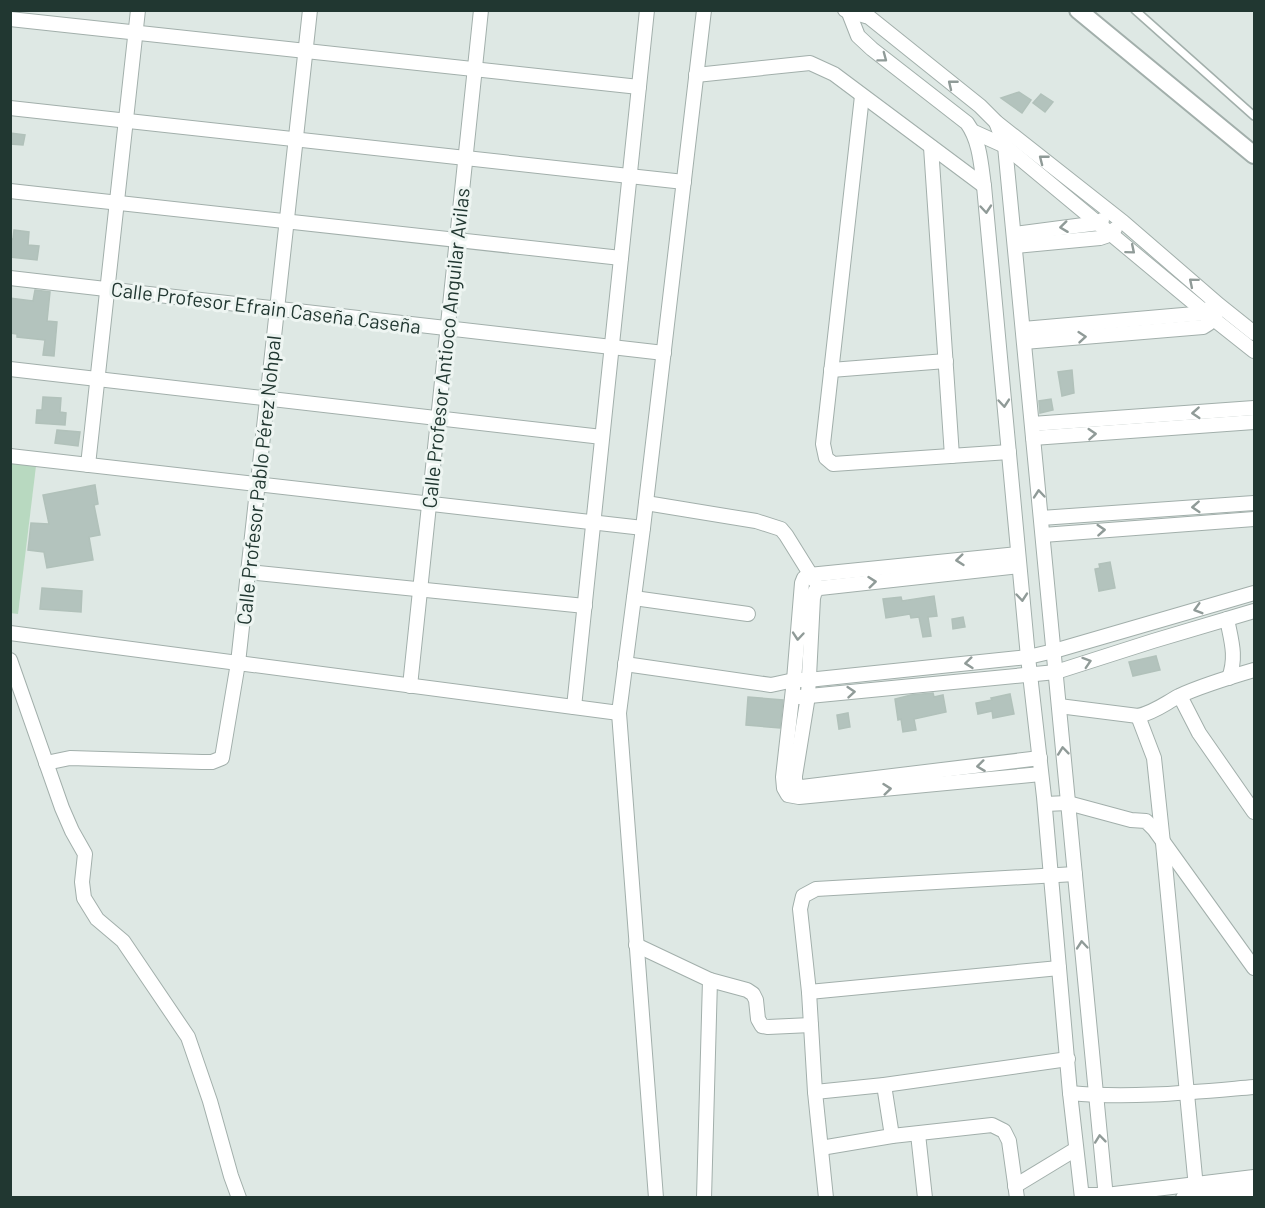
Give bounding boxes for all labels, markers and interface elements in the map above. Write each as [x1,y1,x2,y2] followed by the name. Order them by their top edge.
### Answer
[877,51,888,62] one-way arrow
[948,80,959,91] one-way arrow
[1039,155,1050,166] one-way arrow
[416,187,474,509] street label: Calle Profesor Antioco Anguilar Avilas
[979,204,992,213] one-way arrow
[1060,221,1069,233] one-way arrow
[1124,243,1135,254] one-way arrow
[110,276,422,338] street label: Calle Profesor Efrain Caseña Caseña
[1189,279,1200,290] one-way arrow
[1078,331,1087,344] one-way arrow
[231,334,285,626] street label: Calle Profesor Pablo Pérez Nohpal
[997,398,1010,407] one-way arrow
[1192,406,1201,419] one-way arrow
[1087,428,1096,441] one-way arrow
[1033,490,1046,499] one-way arrow
[1192,500,1201,513] one-way arrow
[1096,524,1105,537] one-way arrow
[956,553,965,566] one-way arrow
[868,576,877,589] one-way arrow
[1015,592,1028,602] one-way arrow
[1193,602,1204,614] one-way arrow
[792,632,805,641] one-way arrow
[965,656,974,669] one-way arrow
[1081,657,1092,669] one-way arrow
[846,686,855,699] one-way arrow
[1057,746,1070,756] one-way arrow
[977,759,986,771] one-way arrow
[883,783,892,796] one-way arrow
[1076,941,1089,950] one-way arrow
[1094,1135,1107,1144] one-way arrow

